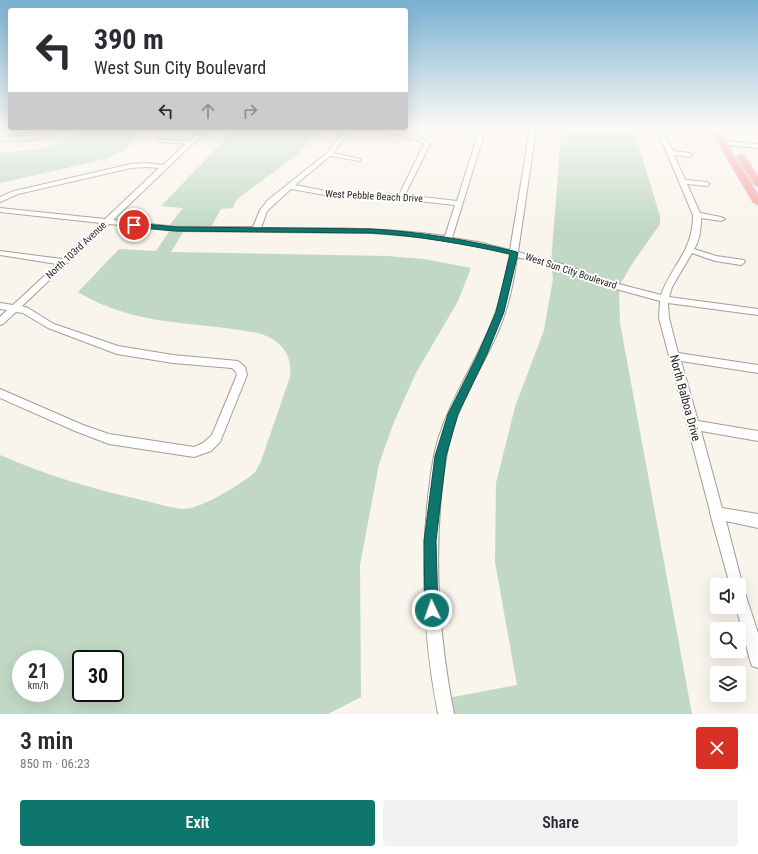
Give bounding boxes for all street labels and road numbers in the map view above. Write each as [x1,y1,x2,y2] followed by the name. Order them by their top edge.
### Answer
[325,188,423,204] street label: West Pebble Beach Drive
[44,219,109,281] street label: North 103rd Avenue
[524,251,618,291] street label: West Sun City Boulevard
[667,353,703,443] street label: North Balboa Drive

